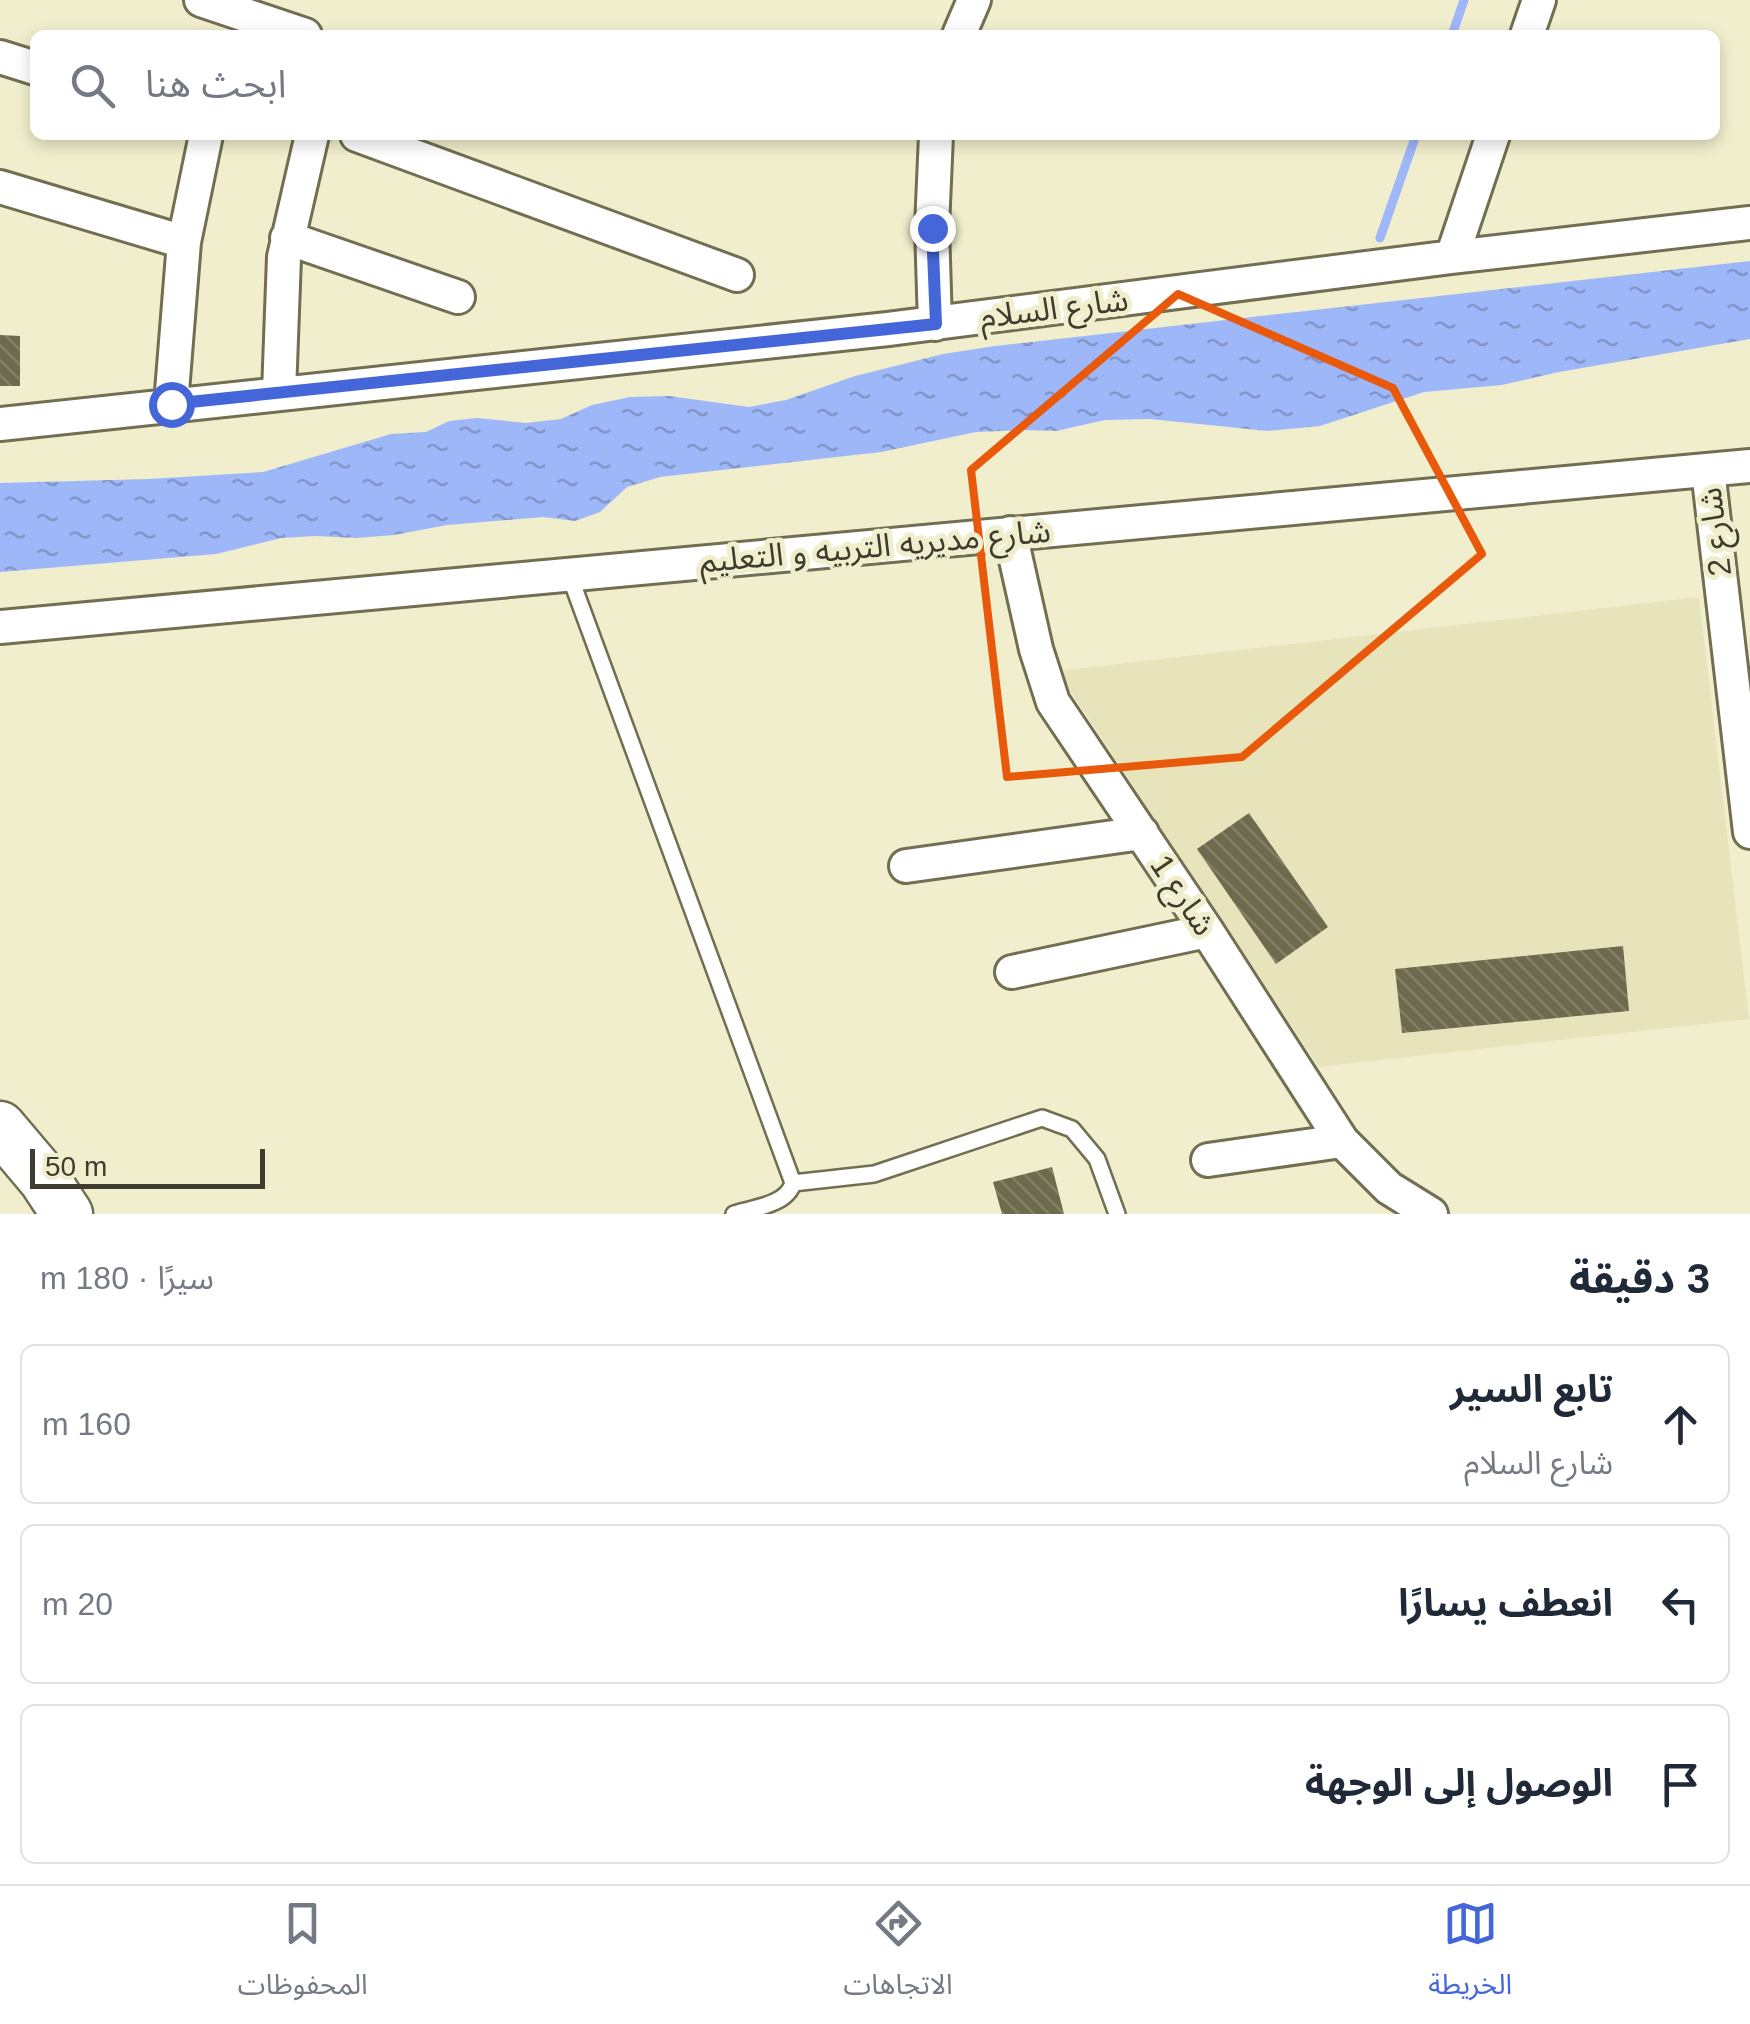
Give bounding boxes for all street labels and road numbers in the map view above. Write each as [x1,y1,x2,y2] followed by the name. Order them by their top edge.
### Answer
[978,281,1131,341] street label: شارع السلام
[1692,485,1744,578] street label: شارع 2
[698,513,1053,585] street label: شارع مديريه التربيه و التعليم
[1138,848,1223,945] street label: شارع 1

